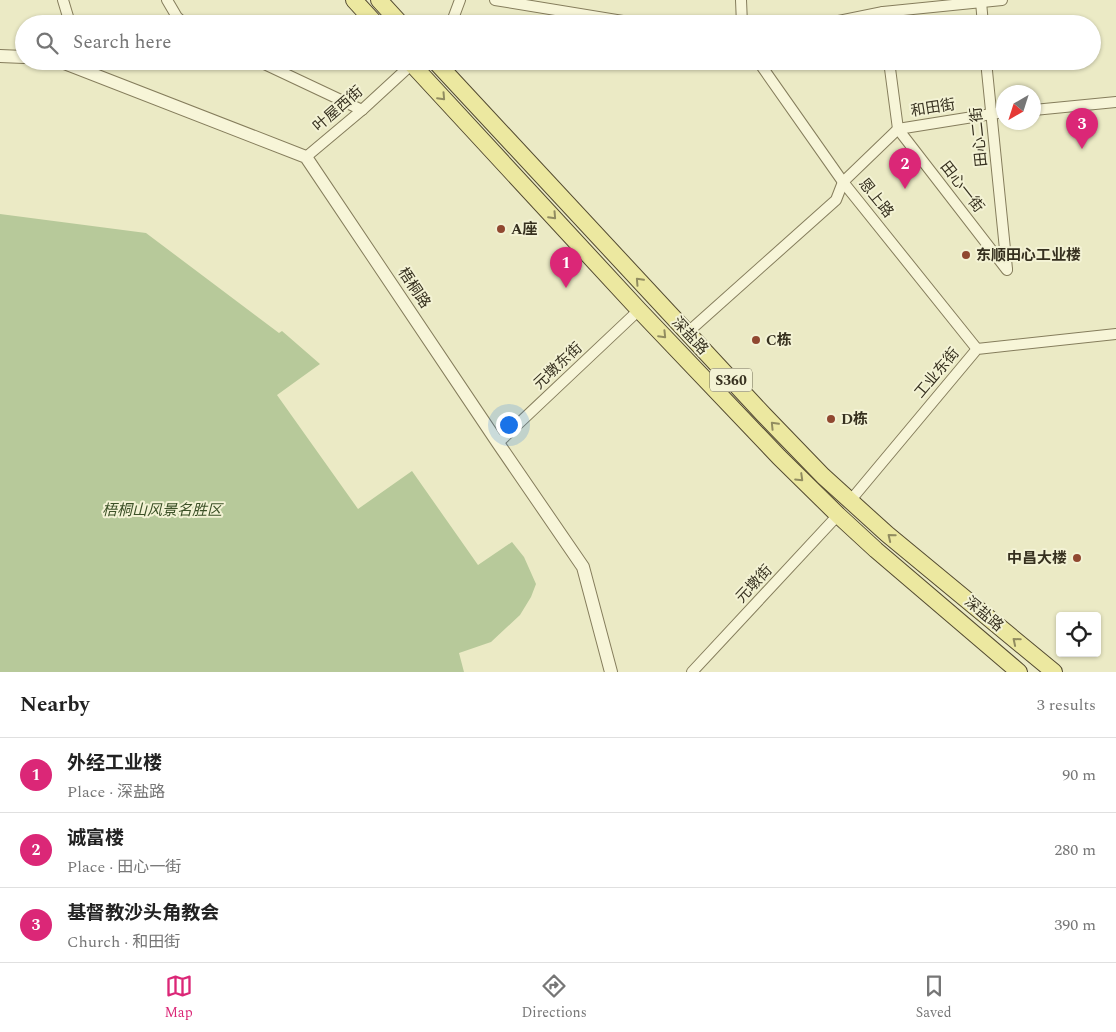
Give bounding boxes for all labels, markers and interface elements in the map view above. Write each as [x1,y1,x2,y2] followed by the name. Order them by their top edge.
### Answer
[15,15,1101,70] search box
[73,28,172,57] text: Search here
[33,29,61,57] icon: search
[308,81,368,137] street label: 叶屋西街
[996,85,1041,130] north arrow
[436,91,445,100] one-way arrow
[909,93,957,123] street label: 和田街
[964,106,994,168] street label: 田心二街
[1066,108,1098,149] pin: 3
[889,148,921,189] pin: 2
[934,156,990,218] street label: 田心一街
[853,173,899,223] street label: 恩上路
[547,211,556,220] one-way arrow
[511,218,538,241] place label: A座
[495,223,507,235] marker: A座
[976,244,1081,267] place label: 东顺田心工业楼
[550,247,582,288] pin: 1
[960,249,972,261] marker: 东顺田心工业楼
[392,263,436,313] street label: 梧桐路
[636,277,645,286] one-way arrow
[666,312,714,360] street label: 深盐路
[766,329,792,352] place label: C栋
[657,330,666,339] one-way arrow
[750,334,762,346] marker: C栋
[528,337,588,395] street label: 元墩东街
[909,343,965,403] street label: 工业东街
[710,368,752,392] road number: S360
[841,408,868,431] place label: D栋
[496,412,522,438] your location
[825,413,837,425] marker: D栋
[771,422,780,431] one-way arrow
[794,472,803,481] one-way arrow
[102,499,224,522] park label: 梧桐山风景名胜区
[888,535,897,543] one-way arrow
[1007,547,1067,570] place label: 中昌大楼
[1071,552,1083,564] marker: 中昌大楼
[730,560,778,608] street label: 元墩街
[959,591,1009,637] street label: 深盐路
[1056,612,1101,657] map controls
[1056,612,1101,657] button: locate
[1013,637,1022,646] one-way arrow
[20,689,90,721] text: Nearby
[1037,693,1096,717] text: 3 results
[67,749,162,778] text: 外经工业楼
[32,763,40,787] text: 1
[1062,763,1096,787] text: 90 m
[67,780,165,804] text: Place · 深盐路
[67,824,124,853] text: 诚富楼
[32,838,40,862] text: 2
[1054,838,1096,862] text: 280 m
[67,855,181,879] text: Place · 田心一街
[67,899,219,928] text: 基督教沙头角教会
[32,913,40,937] text: 3
[1054,913,1096,937] text: 390 m
[67,930,180,954] text: Church · 和田街
[164,972,193,1023] tab: Map
[521,972,587,1023] tab: Directions
[916,972,952,1023] tab: Saved

